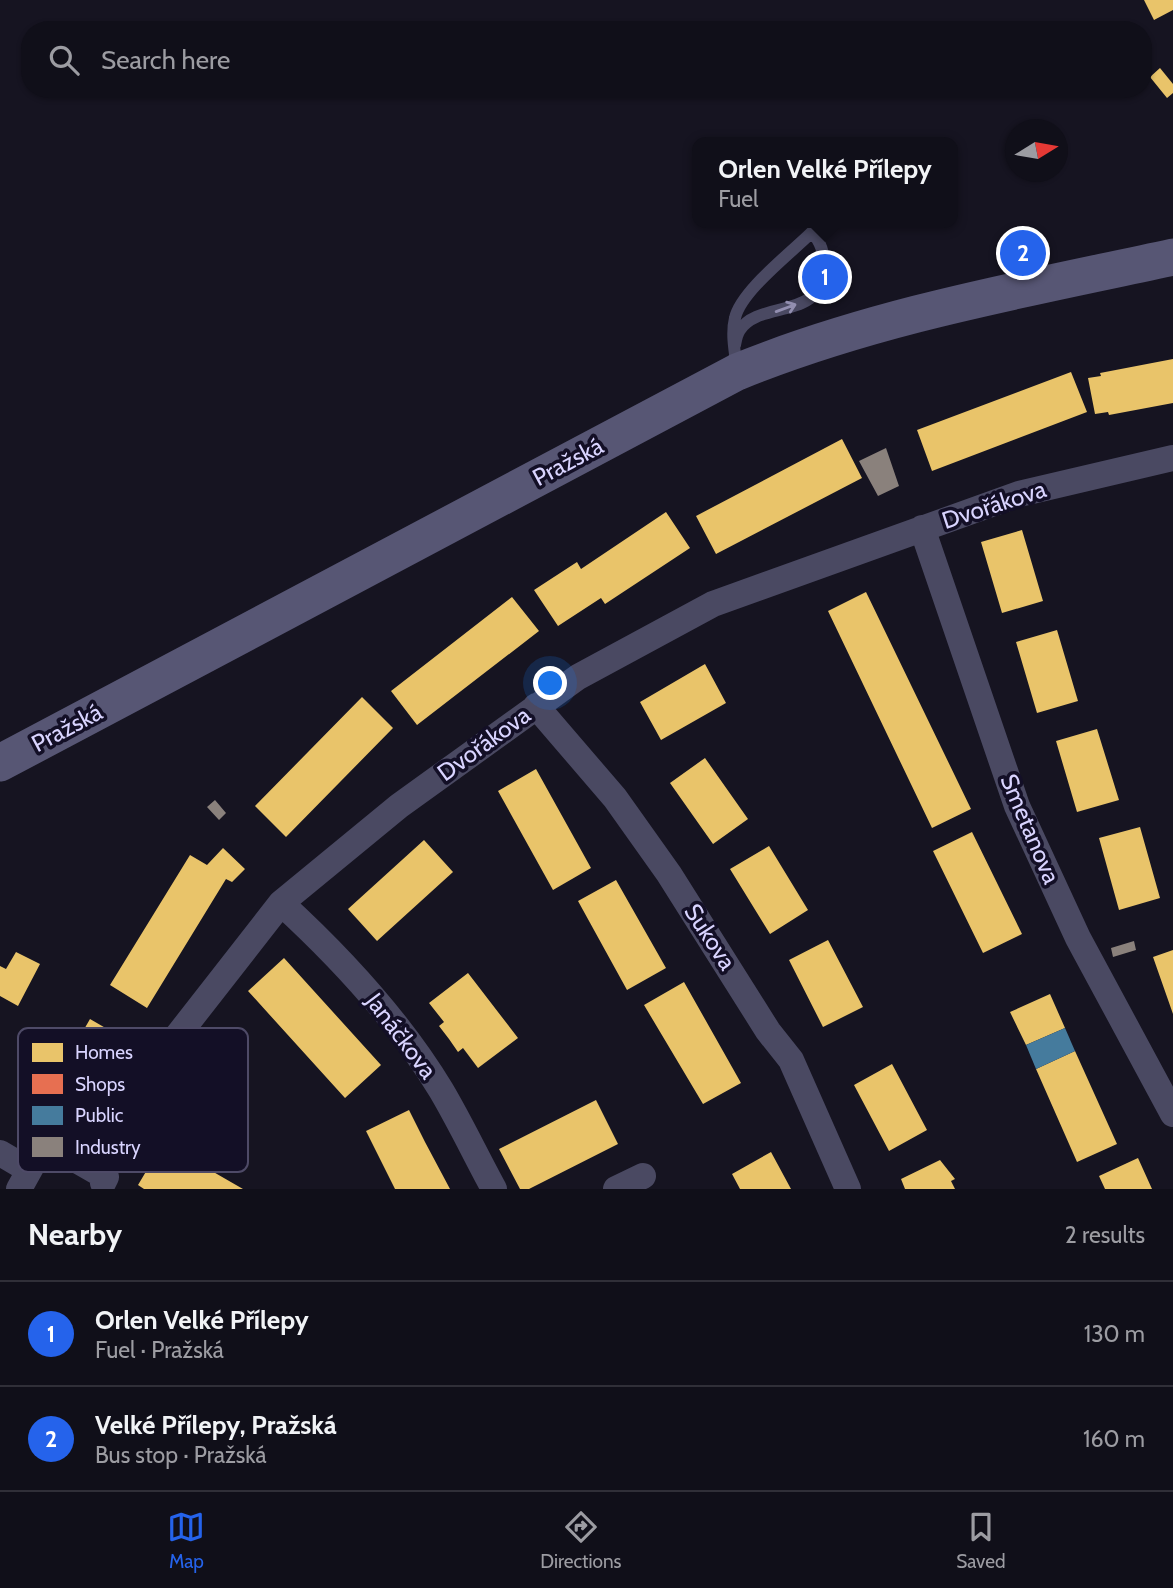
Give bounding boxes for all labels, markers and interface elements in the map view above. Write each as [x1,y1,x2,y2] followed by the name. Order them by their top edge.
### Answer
[21,21,1152,98] search box
[45,41,83,79] icon: search
[101,44,230,76] text: Search here
[1005,119,1068,182] north arrow
[692,137,958,228] popup
[718,153,932,185] text: Orlen Velké Přílepy
[718,185,759,213] text: Fuel
[1000,227,1046,279] pin: 2
[802,251,848,303] pin: 1
[775,301,797,313] one-way arrow
[527,431,608,492] street label: Pražská
[938,474,1050,535] street label: Dvořákova
[533,666,567,700] your location
[26,697,107,758] street label: Pražská
[432,700,536,787] street label: Dvořákova
[994,770,1067,888] street label: Smetanova
[678,898,743,976] street label: Sukova
[359,986,443,1085] street label: Janáčkova
[18,1028,248,1172] legend
[75,1041,133,1064] text: Homes
[75,1073,125,1096] text: Shops
[75,1104,124,1127] text: Public
[75,1136,141,1159] text: Industry
[28,1216,122,1253] text: Nearby
[1065,1221,1145,1249] text: 2 results
[95,1304,309,1336] text: Orlen Velké Přílepy
[47,1320,55,1348] text: 1
[1084,1320,1145,1348] text: 130 m
[95,1336,224,1364] text: Fuel · Pražská
[95,1409,337,1441] text: Velké Přílepy, Pražská
[45,1425,57,1453] text: 2
[1083,1425,1145,1453] text: 160 m
[95,1441,267,1469] text: Bus stop · Pražská
[167,1508,205,1573] tab: Map
[540,1508,621,1573] tab: Directions
[956,1508,1006,1573] tab: Saved

